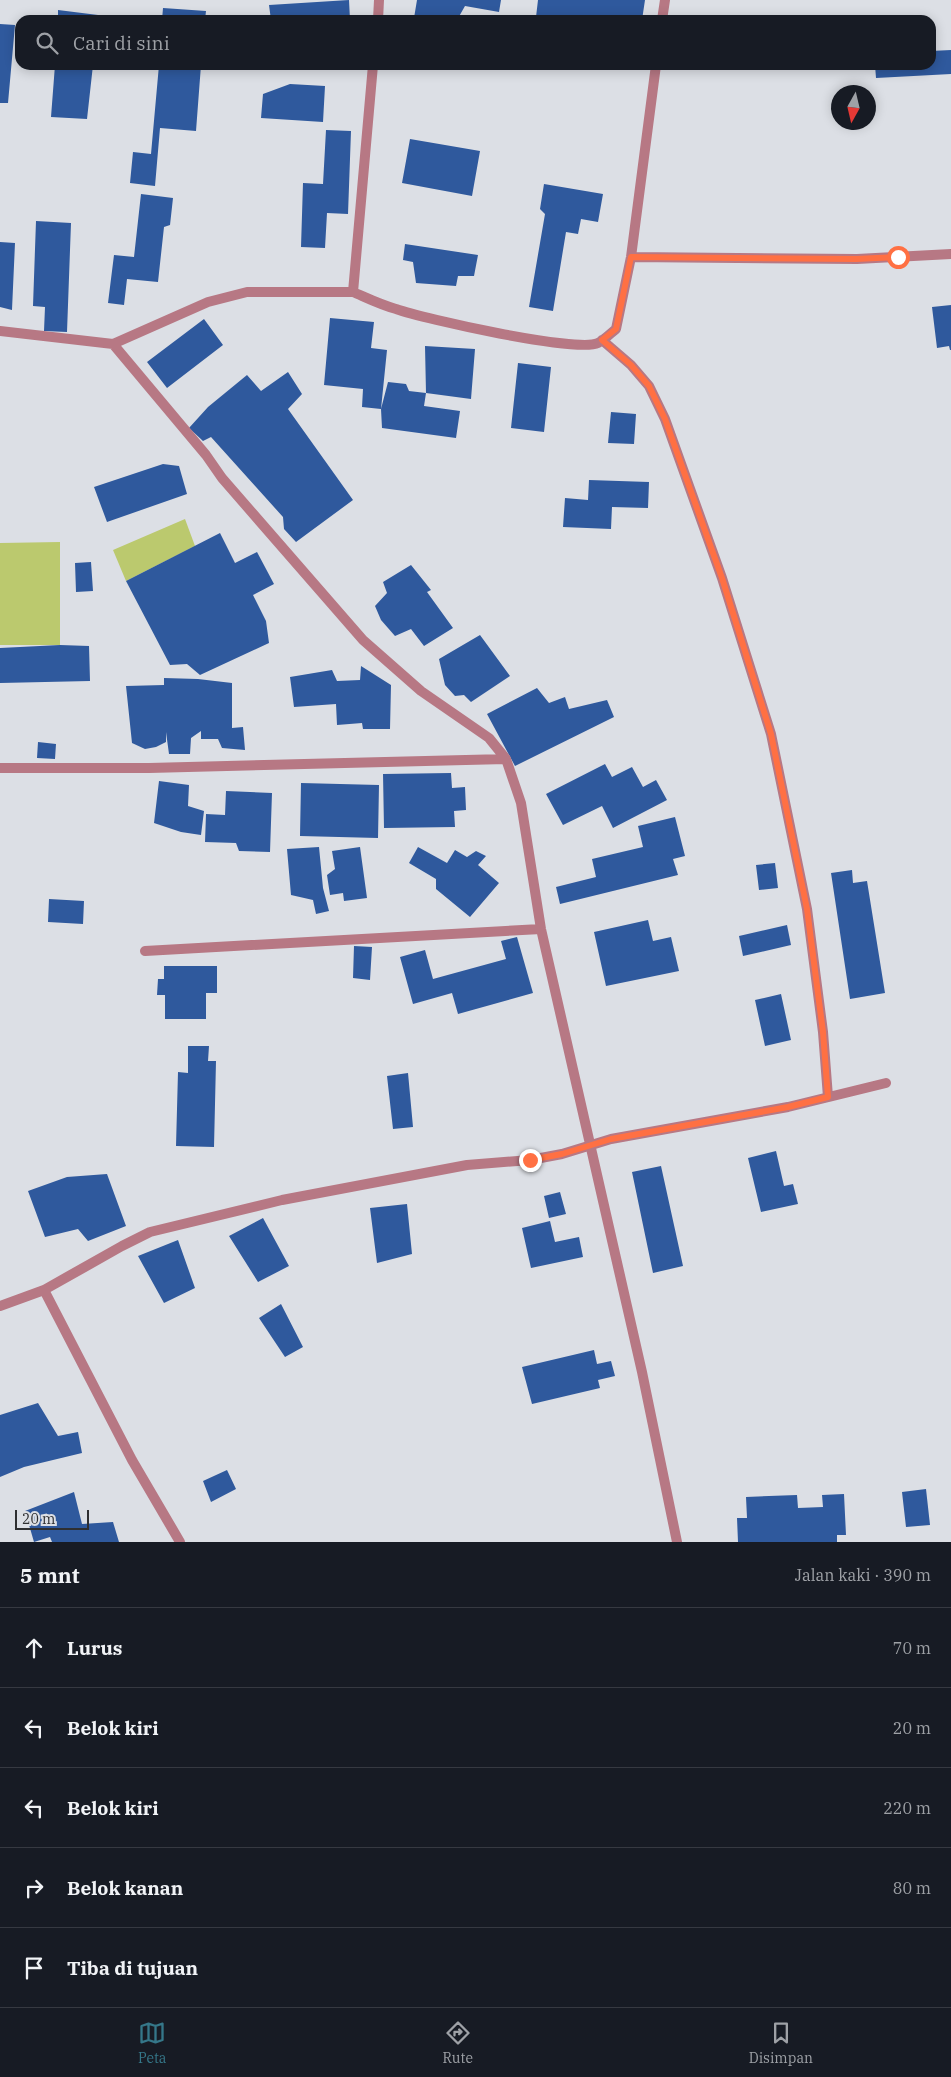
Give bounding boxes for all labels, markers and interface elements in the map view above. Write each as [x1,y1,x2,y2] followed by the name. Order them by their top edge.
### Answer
[15,15,936,70] search box
[33,29,61,57] icon: search
[73,31,170,55] text: Cari di sini
[831,85,876,130] north arrow
[887,246,910,269] route start
[519,1149,542,1172] route end
[15,1507,89,1530] scale bar
[22,1510,55,1528] text: 20 m
[20,1561,80,1589] text: 5 mnt
[795,1565,931,1585] text: Jalan kaki · 390 m
[20,1634,48,1662] icon: ahead
[67,1636,122,1660] text: Lurus
[893,1638,931,1658] text: 70 m
[20,1714,48,1742] icon: left
[67,1716,159,1740] text: Belok kiri
[893,1718,931,1738] text: 20 m
[20,1794,48,1822] icon: left
[67,1796,159,1820] text: Belok kiri
[883,1798,931,1818] text: 220 m
[20,1874,48,1902] icon: right
[67,1876,183,1900] text: Belok kanan
[893,1878,931,1898] text: 80 m
[20,1954,48,1982] icon: arrive
[67,1956,198,1980] text: Tiba di tujuan
[138,2019,167,2067] tab: Peta
[442,2019,473,2067] tab: Rute
[749,2019,813,2067] tab: Disimpan

